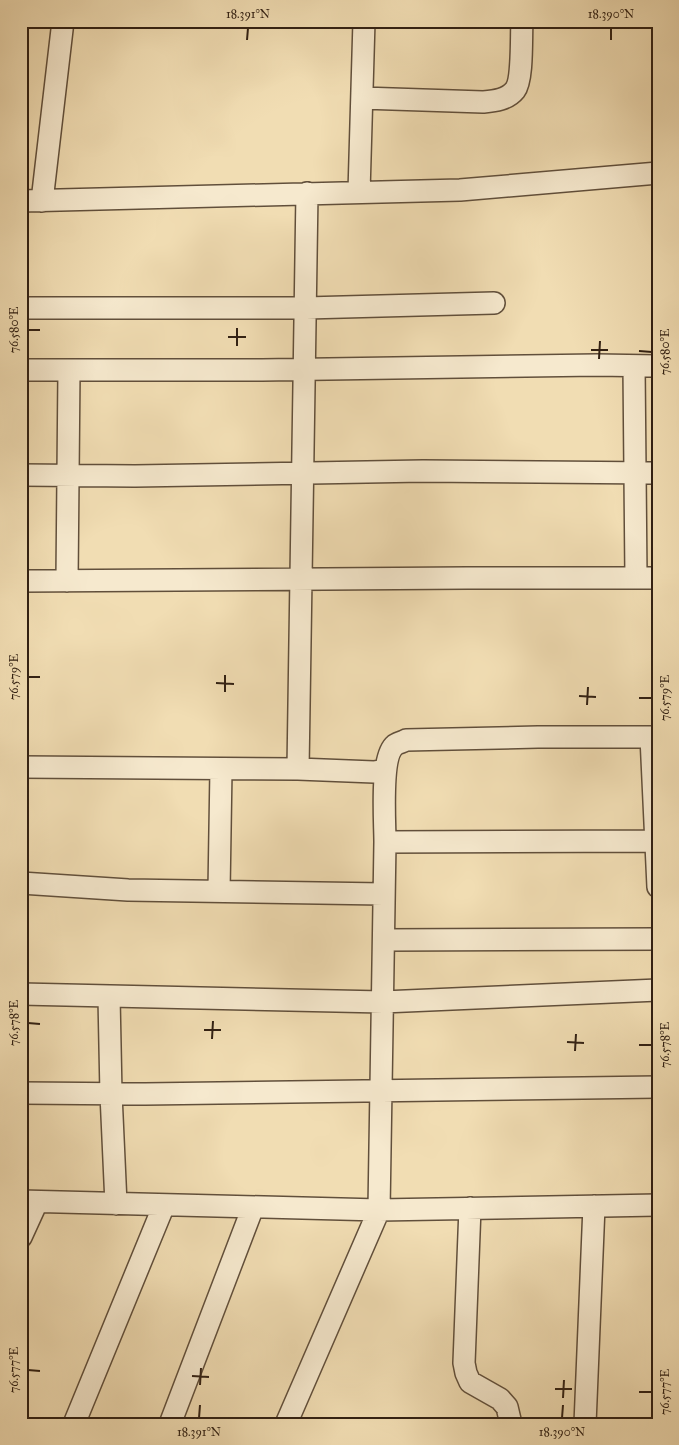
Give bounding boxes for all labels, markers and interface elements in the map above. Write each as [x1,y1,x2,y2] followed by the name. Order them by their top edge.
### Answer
[226,7,270,21] text: 18.391°N
[588,7,634,21] text: 18.390°N
[7,306,21,353] text: 76.580°E
[658,328,672,375] text: 76.580°E
[7,653,21,700] text: 76.579°E
[658,674,672,721] text: 76.579°E
[7,1000,21,1046] text: 76.578°E
[658,1022,672,1068] text: 76.578°E
[7,1347,21,1393] text: 76.577°E
[658,1369,672,1415] text: 76.577°E
[177,1425,221,1439] text: 18.391°N
[539,1425,585,1439] text: 18.390°N

